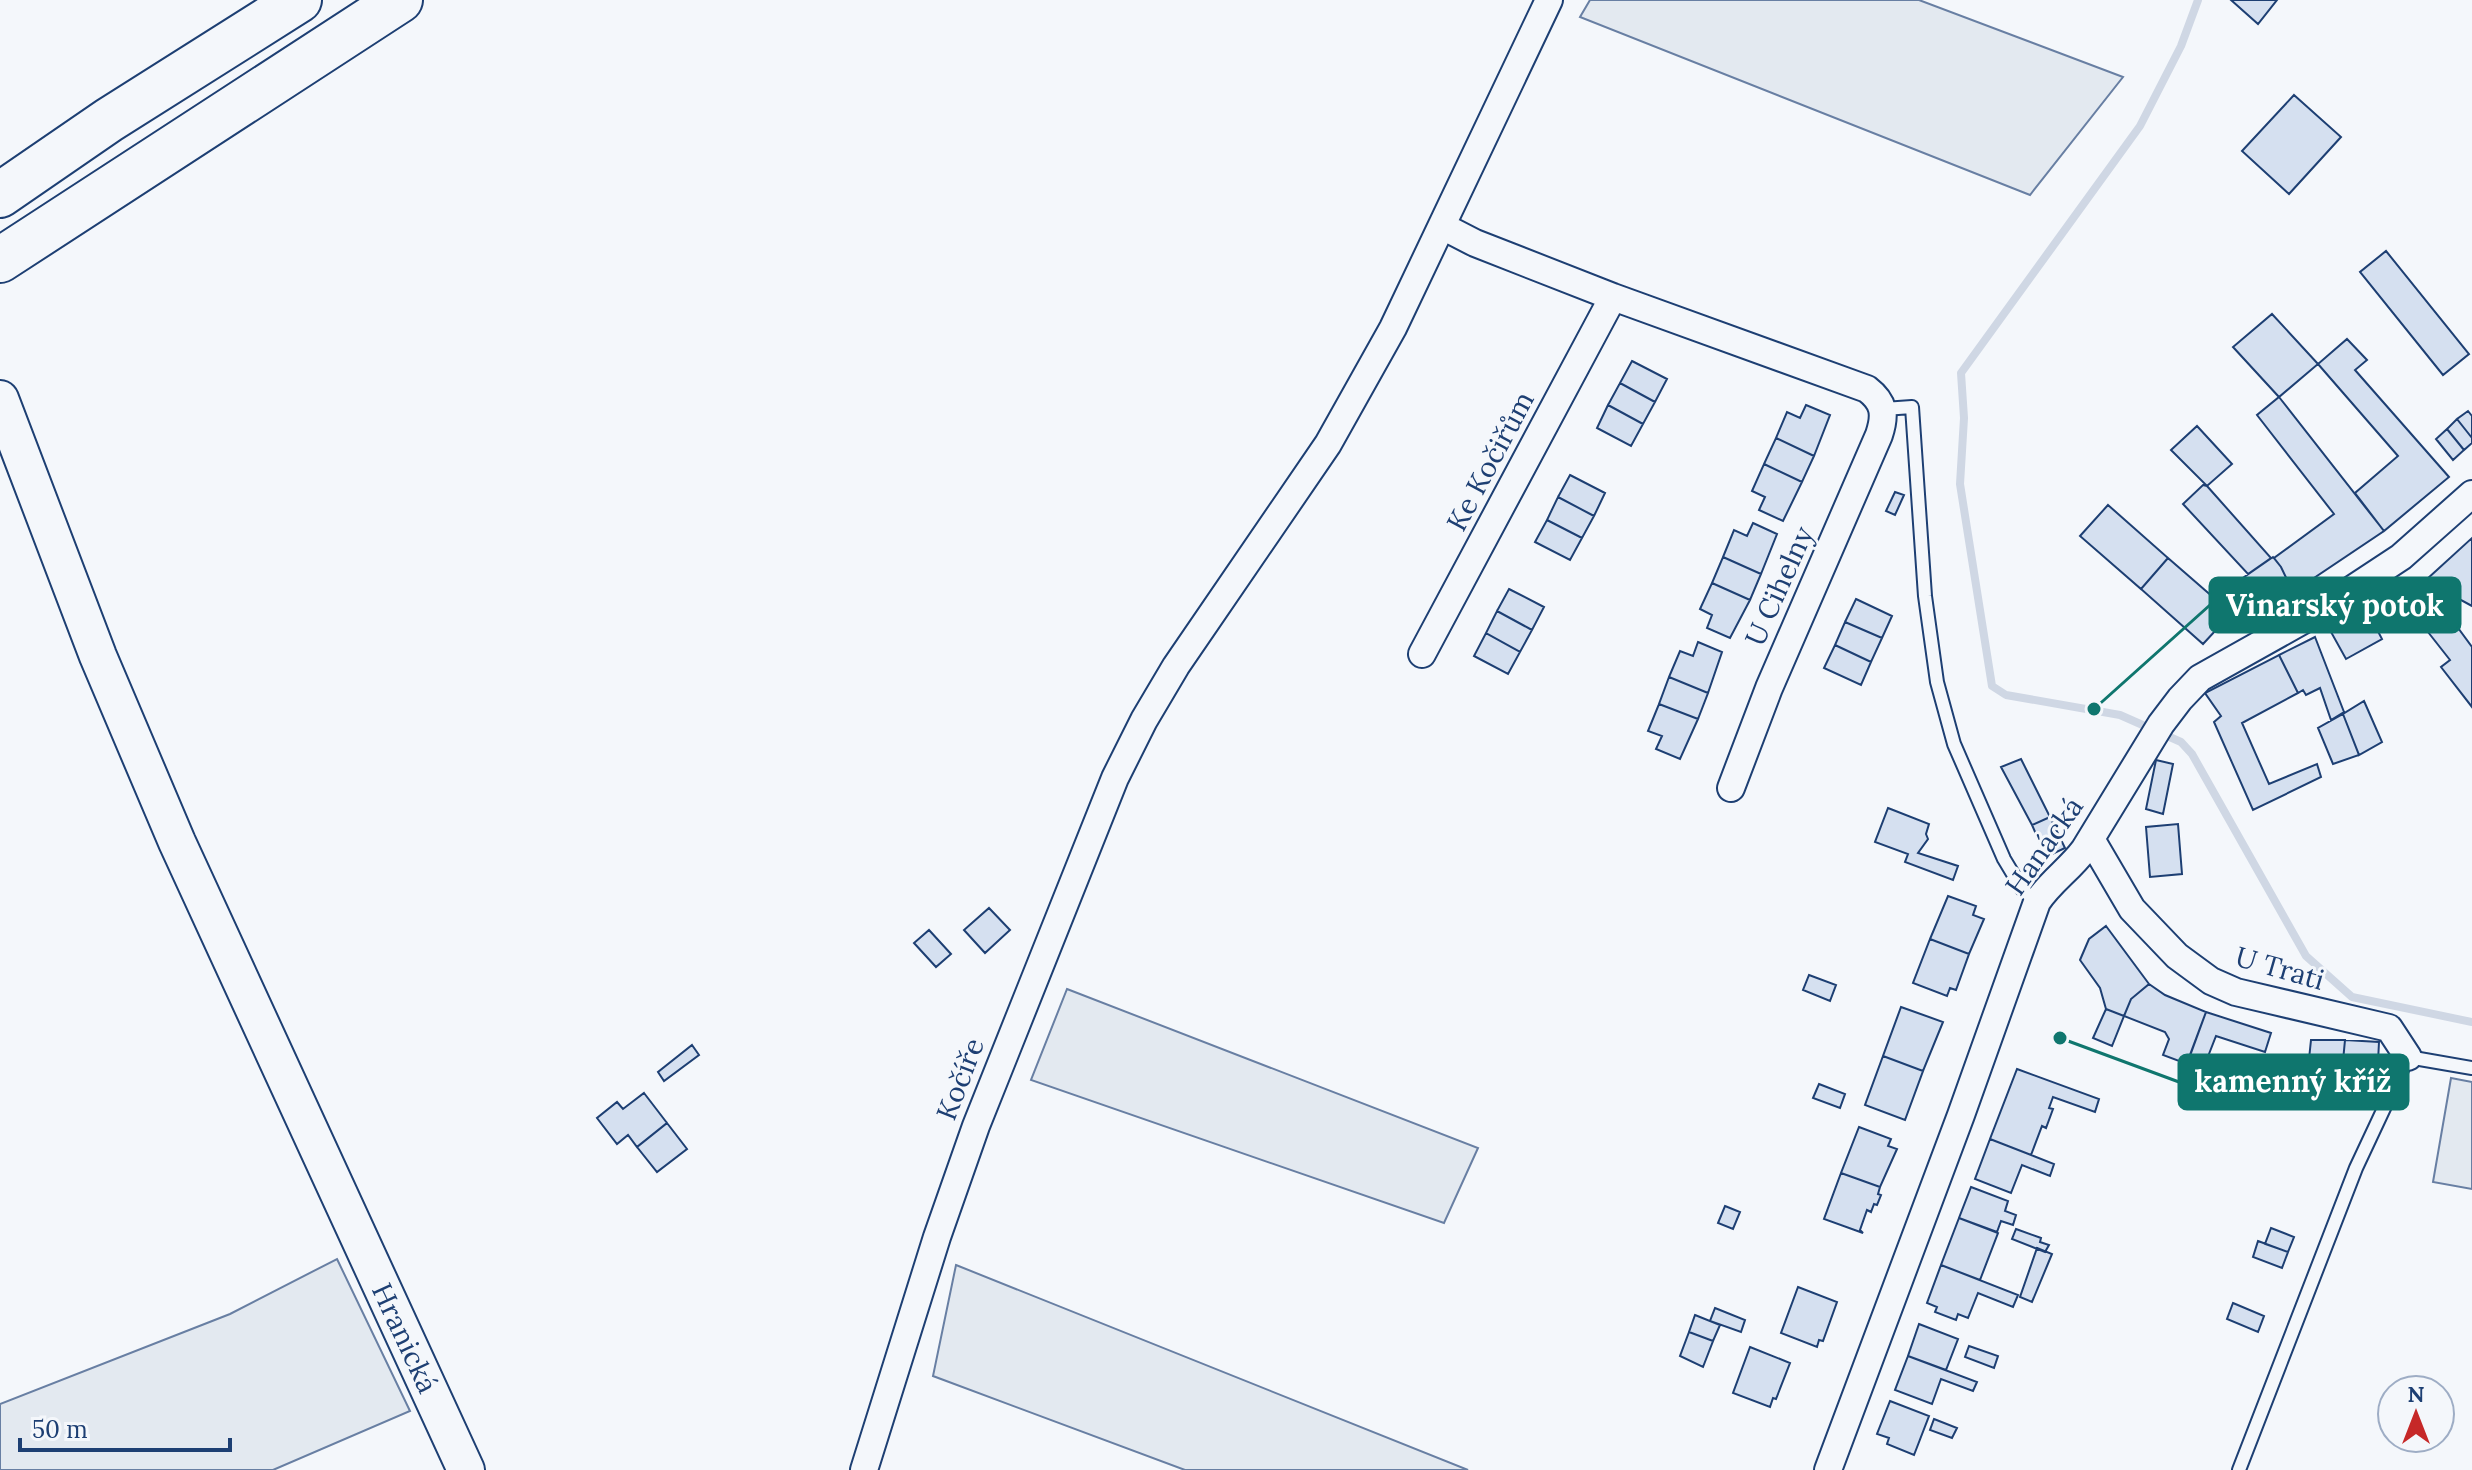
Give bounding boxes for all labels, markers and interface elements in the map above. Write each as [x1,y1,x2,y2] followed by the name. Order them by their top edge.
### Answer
[1438,385,1542,537] street label: Ke Kočiřům
[1737,520,1821,651] street label: U Cihelny
[2210,578,2460,632] callout: Vinarský potok
[2226,586,2444,625] text: Vinarský potok
[1997,790,2091,902] street label: Hanácká
[2231,938,2329,998] street label: U Trati
[928,1033,992,1125] street label: Kočíře
[2179,1055,2408,1109] callout: kamenný kříž
[2195,1062,2391,1101] text: kamenný kříž
[364,1277,446,1399] street label: Hranická
[2376,1374,2456,1454] north arrow
[2407,1380,2425,1408] text: N
[20,1402,230,1452] scale bar
[32,1414,88,1445] text: 50 m

